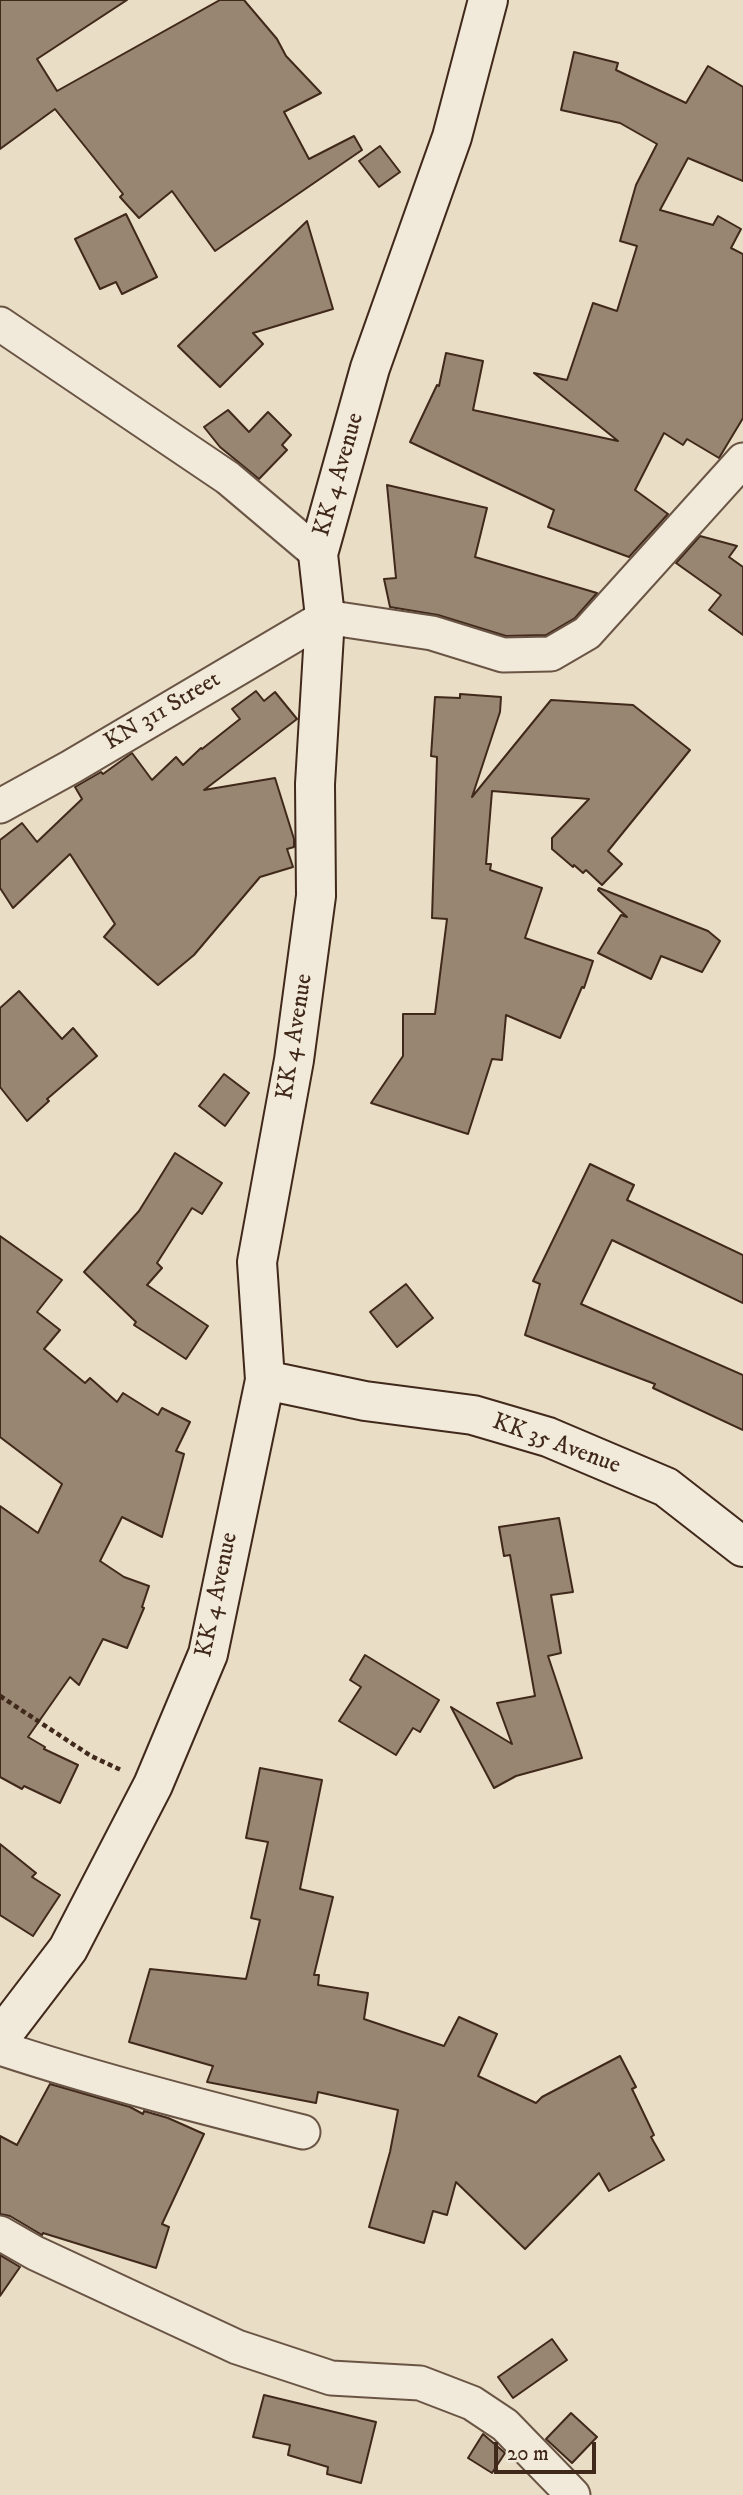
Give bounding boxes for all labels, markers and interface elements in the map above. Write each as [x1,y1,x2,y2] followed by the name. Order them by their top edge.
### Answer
[309,410,371,540] street label: KK 4 Avenue
[100,666,226,758] street label: KN 311 Street
[272,972,320,1102] street label: KK 4 Avenue
[488,1409,624,1481] street label: KK 35 Avenue
[191,1530,245,1660] street label: KK 4 Avenue
[498,2428,600,2472] scale bar
[507,2441,549,2467] text: 20 m

